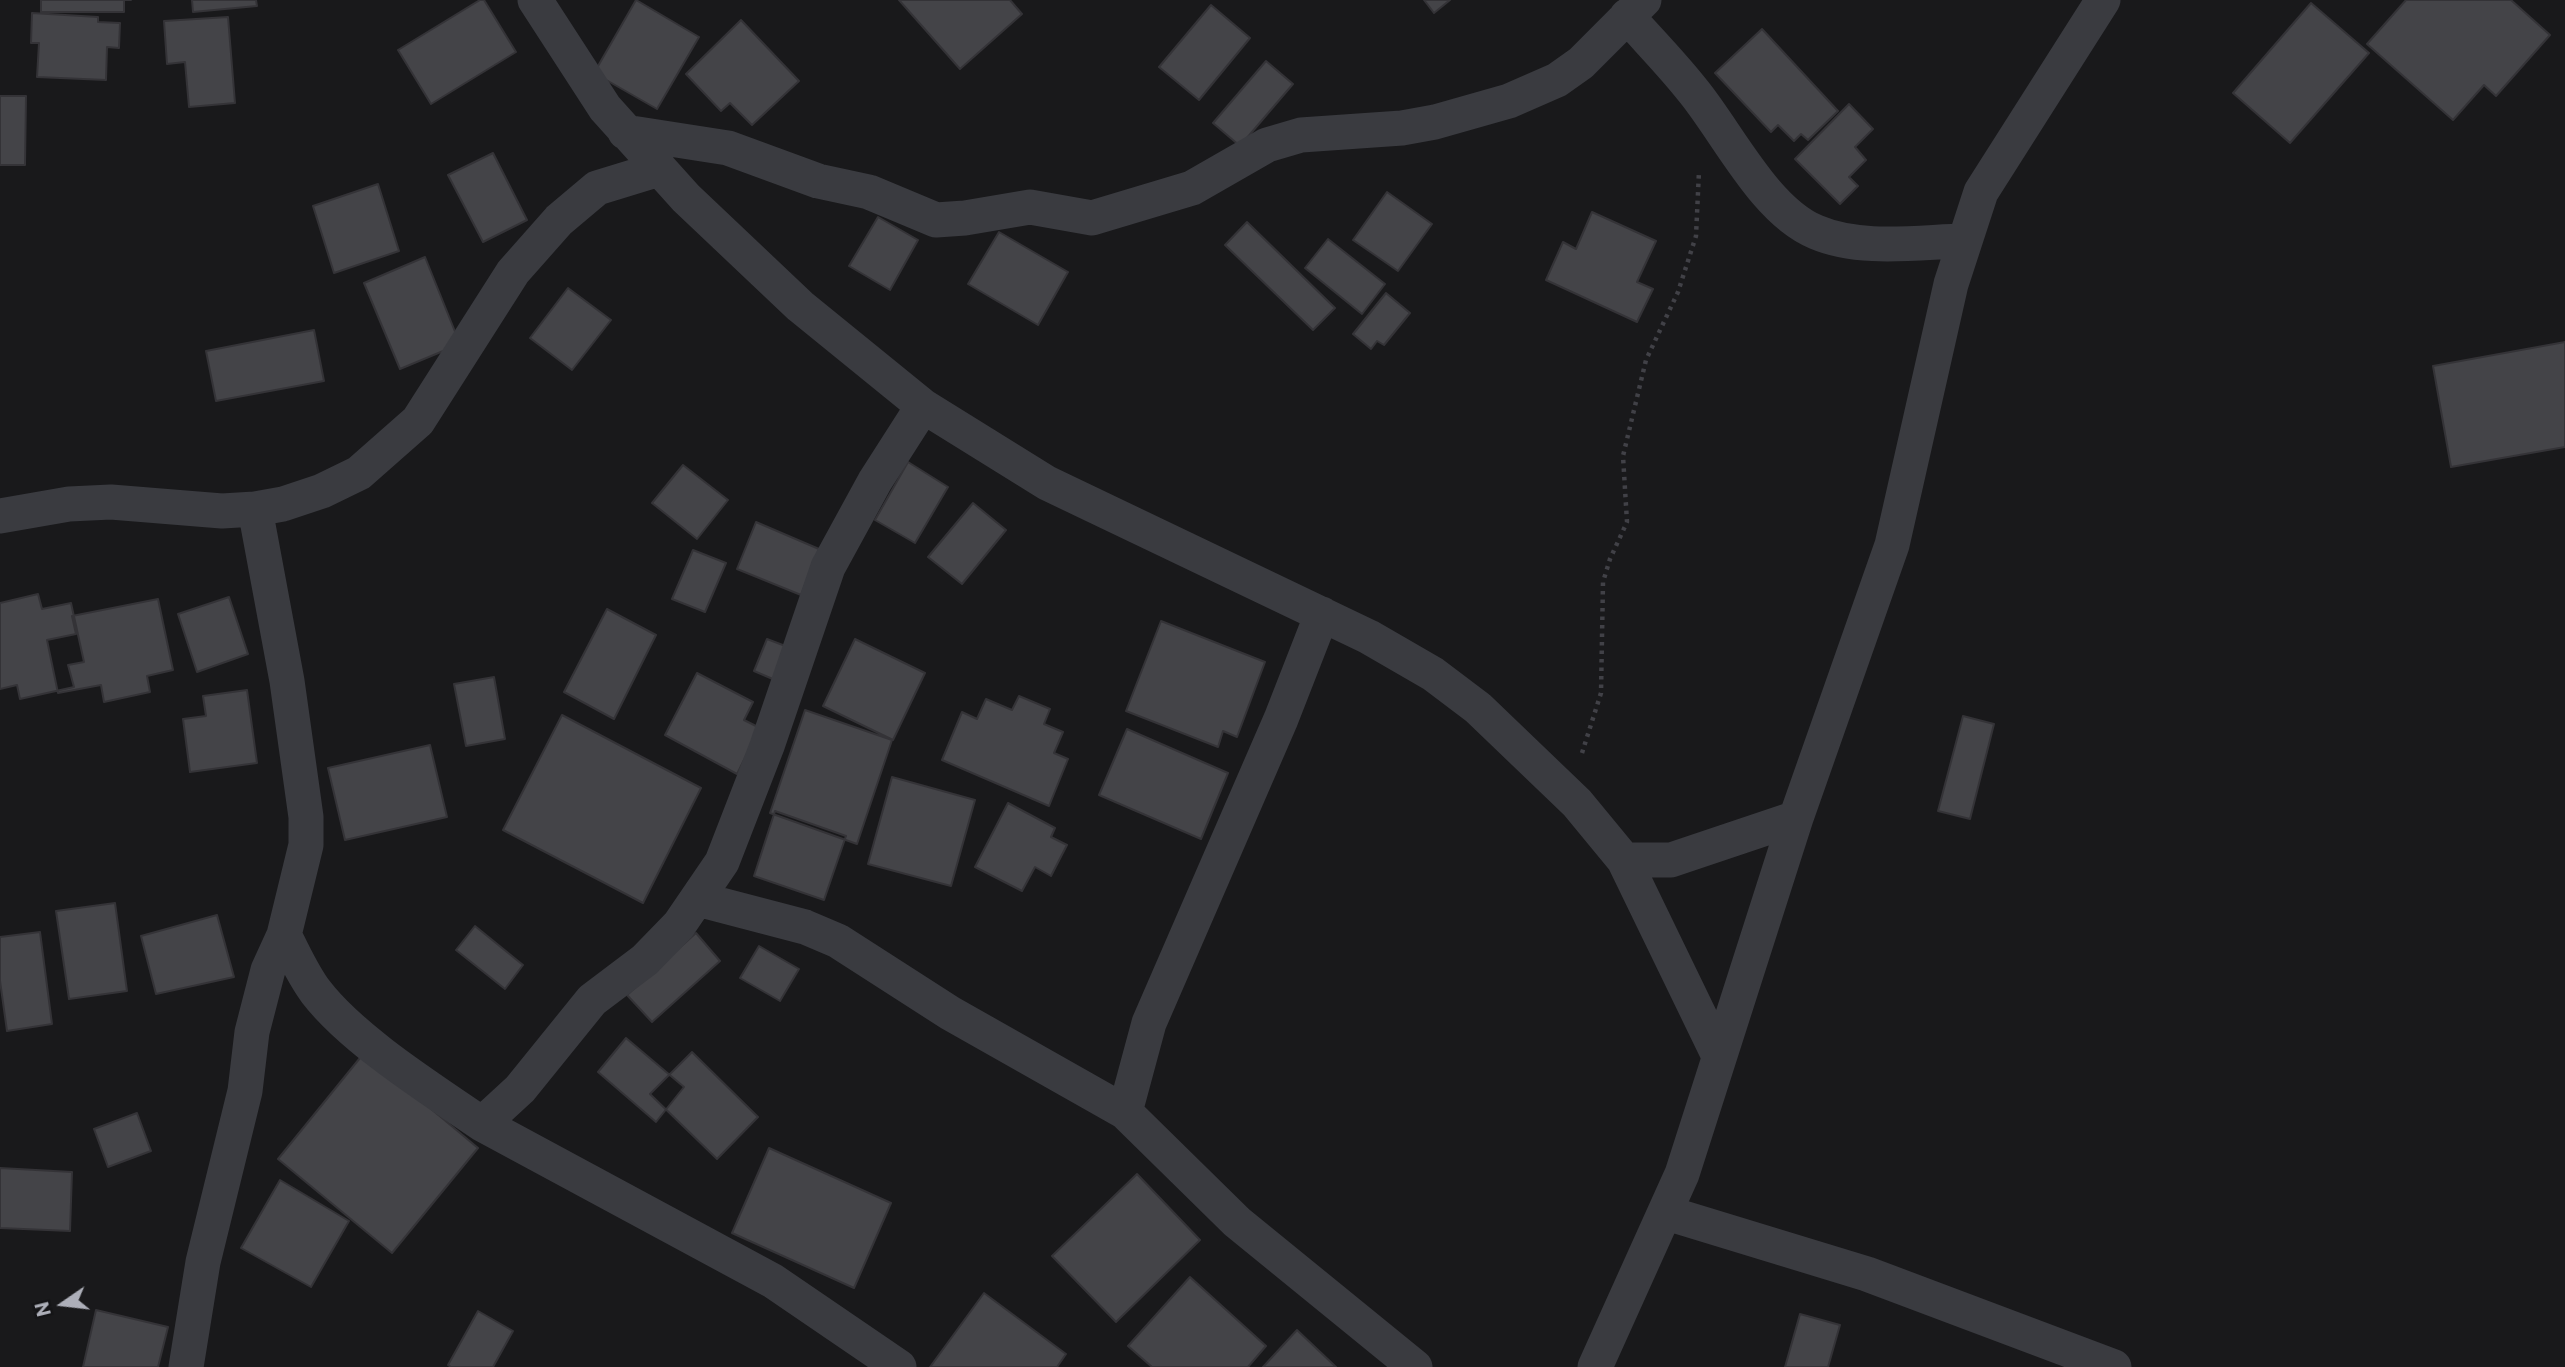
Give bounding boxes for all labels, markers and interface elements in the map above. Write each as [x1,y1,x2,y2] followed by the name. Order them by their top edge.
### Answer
[28,1269,98,1339] north arrow
[29,1300,55,1319] text: N

